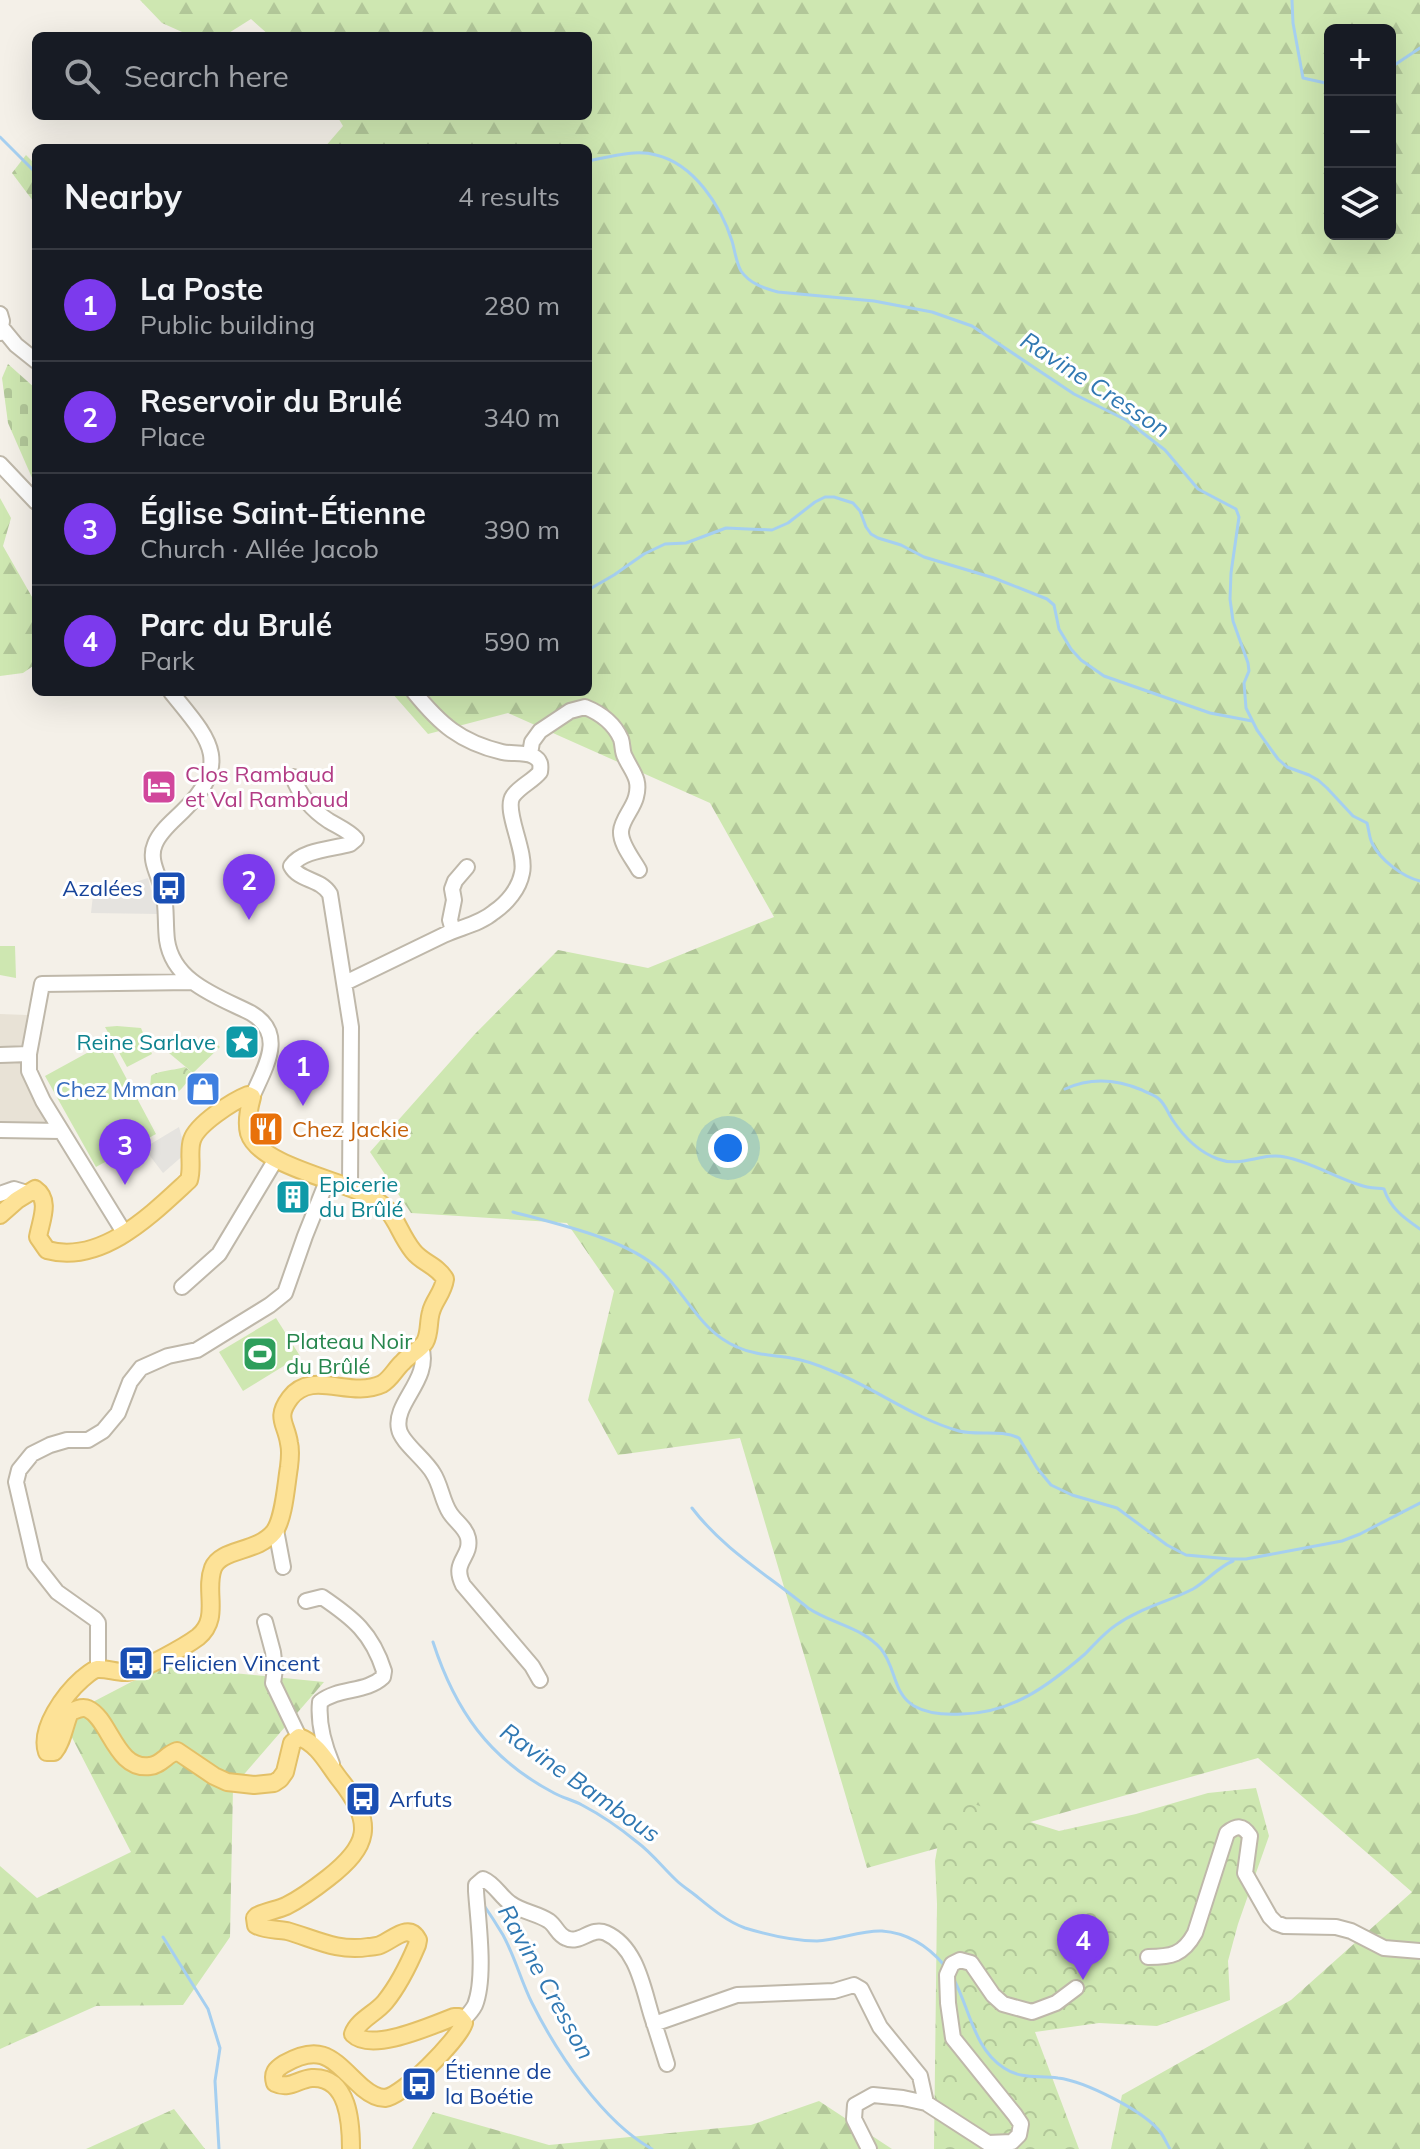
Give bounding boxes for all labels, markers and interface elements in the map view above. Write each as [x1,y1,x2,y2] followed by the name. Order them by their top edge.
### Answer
[1324,24,1396,240] map controls
[1324,24,1396,96] button: +
[32,32,592,120] search box
[60,54,104,98] icon: search
[124,57,289,95] text: Search here
[1324,96,1396,168] button: −
[1324,168,1396,240] button: layers
[64,175,182,218] text: Nearby
[458,180,560,213] text: 4 results
[140,270,263,308] text: La Poste
[82,289,98,322] text: 1
[484,289,560,322] text: 280 m
[140,308,315,341] text: Public building
[1015,325,1176,444] water label: Ravine Cresson
[140,382,402,420] text: Reservoir du Brulé
[82,401,98,434] text: 2
[484,401,560,434] text: 340 m
[140,420,205,453] text: Place
[140,494,426,532] text: Église Saint-Étienne
[82,513,98,546] text: 3
[484,513,560,546] text: 390 m
[140,532,379,565] text: Church · Allée Jacob
[140,606,332,644] text: Parc du Brulé
[82,625,98,658] text: 4
[484,625,560,658] text: 590 m
[140,644,195,677] text: Park
[185,760,349,813] place label: Clos Rambaud et Val Rambaud
[140,768,178,806] hotel icon: Clos Rambaud et Val Rambaud
[223,854,275,920] pin: 2
[150,869,188,907] bus stop icon: Azalées
[62,874,143,902] place label: Azalées
[223,1023,261,1061] place icon: Reine Sarlave
[77,1028,216,1056] place label: Reine Sarlave
[277,1040,329,1106] pin: 1
[184,1070,222,1108] shop icon: Chez Mman
[56,1075,177,1103] place label: Chez Mman
[247,1110,285,1148] restaurant icon: Chez Jackie
[292,1115,409,1143] place label: Chez Jackie
[99,1119,151,1185] pin: 3
[708,1128,748,1168] your location
[319,1170,403,1223] place label: Epicerie du Brûlé
[274,1178,312,1216] building icon: Epicerie du Brûlé
[286,1327,412,1380] place label: Plateau Noir du Brûlé
[241,1335,279,1373] sports icon: Plateau Noir du Brûlé
[117,1644,155,1682] bus stop icon: Felicien Vincent
[162,1649,320,1677] place label: Felicien Vincent
[495,1716,666,1848] water label: Ravine Bambous
[344,1780,382,1818] bus stop icon: Arfuts
[389,1785,452,1813] place label: Arfuts
[492,1899,602,2064] water label: Ravine Cresson
[1057,1914,1109,1980] pin: 4
[445,2057,551,2110] place label: Étienne de la Boétie
[400,2065,438,2103] bus stop icon: Étienne de la Boétie

